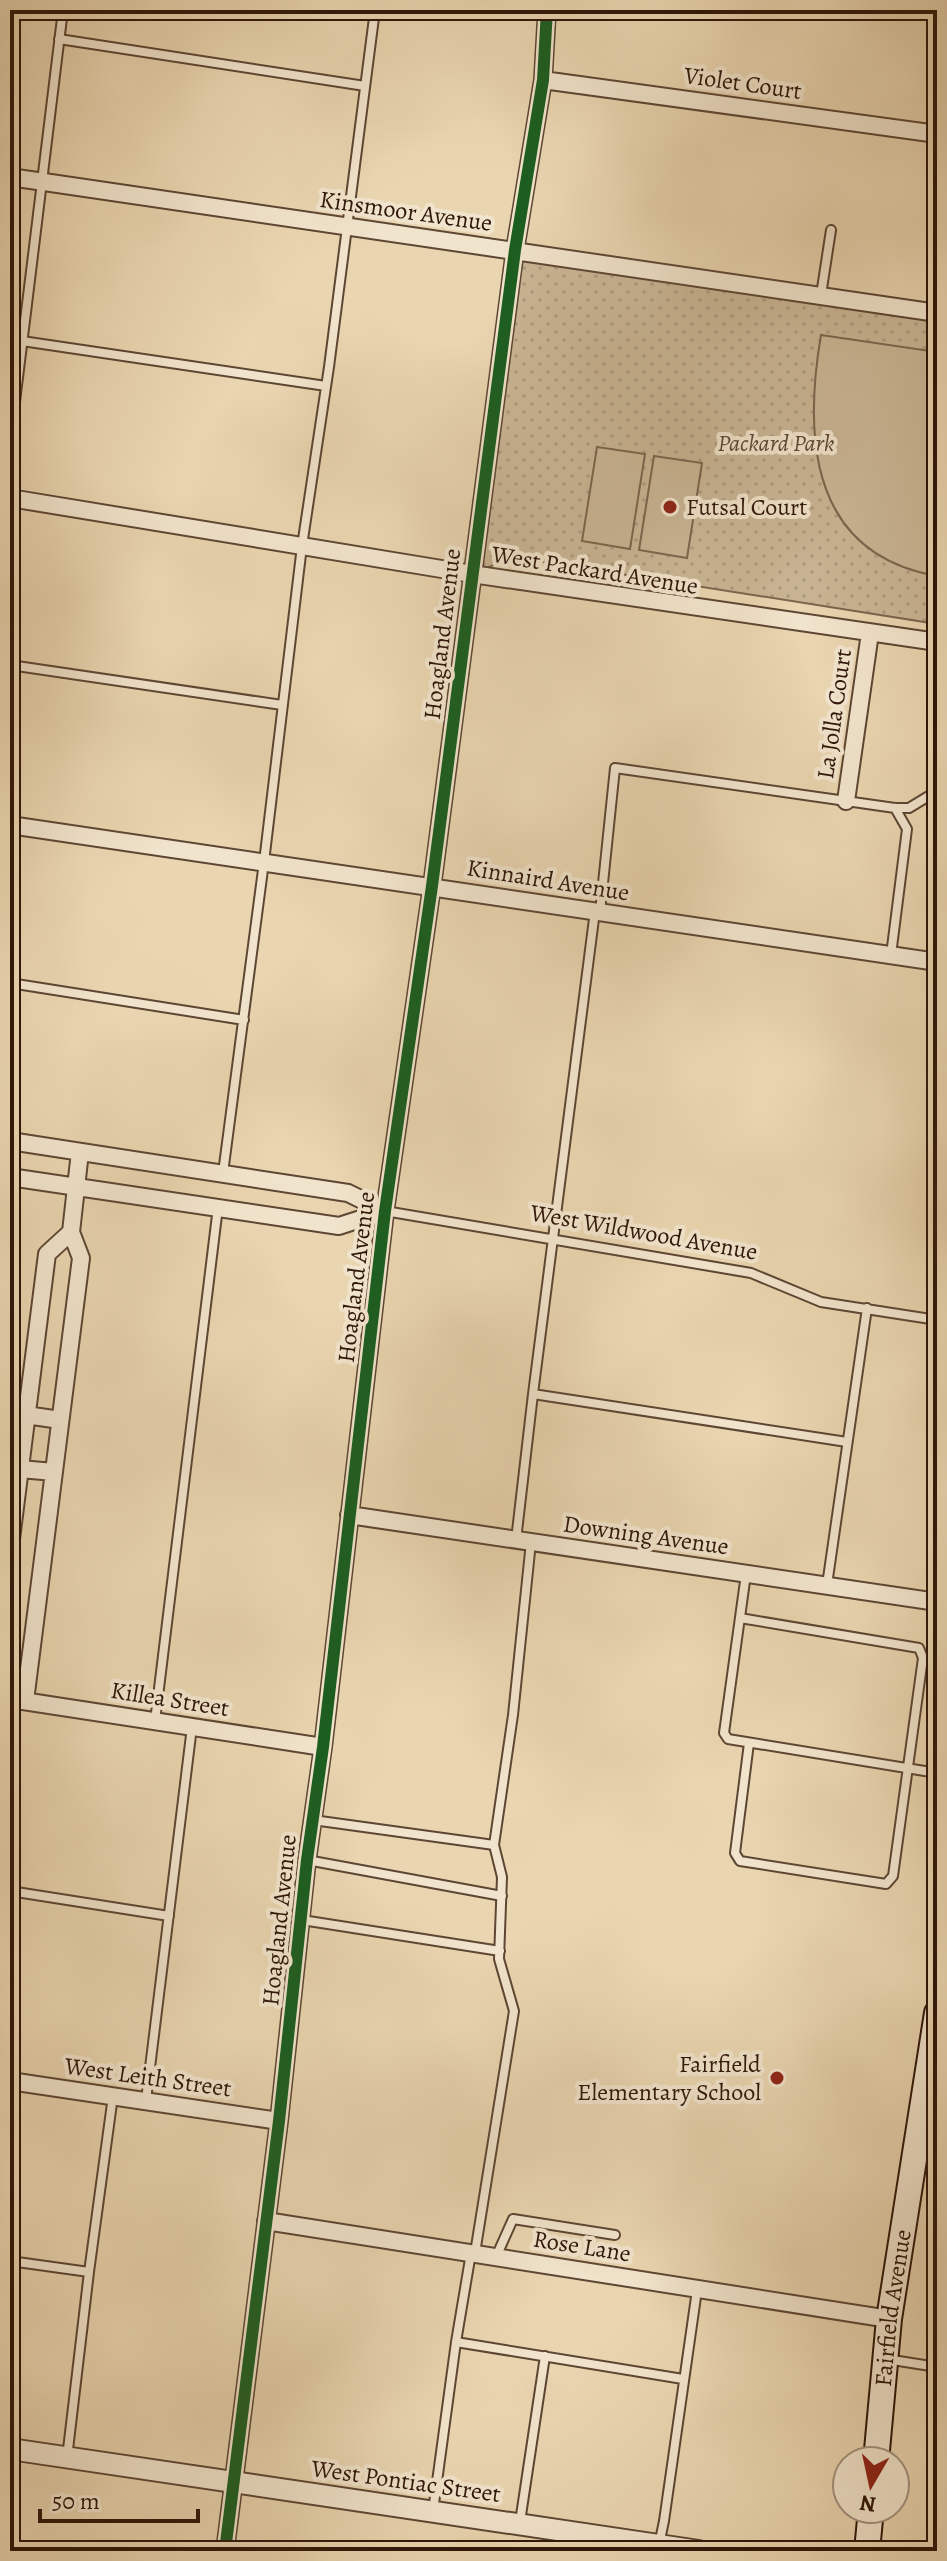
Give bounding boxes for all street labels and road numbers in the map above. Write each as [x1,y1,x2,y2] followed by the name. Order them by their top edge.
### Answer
[681,59,804,107] street label: Violet Court
[318,183,494,239] street label: Kinsmoor Avenue
[489,538,700,602] street label: West Packard Avenue
[416,547,468,721] street label: Hoagland Avenue
[809,647,859,781] street label: La Jolla Court
[464,851,632,909] street label: Kinnaird Avenue
[330,1190,382,1364] street label: Hoagland Avenue
[527,1196,760,1268] street label: West Wildwood Avenue
[561,1508,731,1562] street label: Downing Avenue
[109,1674,231,1724] street label: Killea Street
[254,1833,304,2007] street label: Hoagland Avenue
[62,2049,233,2105] street label: West Leith Street
[531,2223,633,2269] street label: Rose Lane
[867,2227,919,2388] street label: Fairfield Avenue
[308,2452,503,2510] street label: West Pontiac Street

